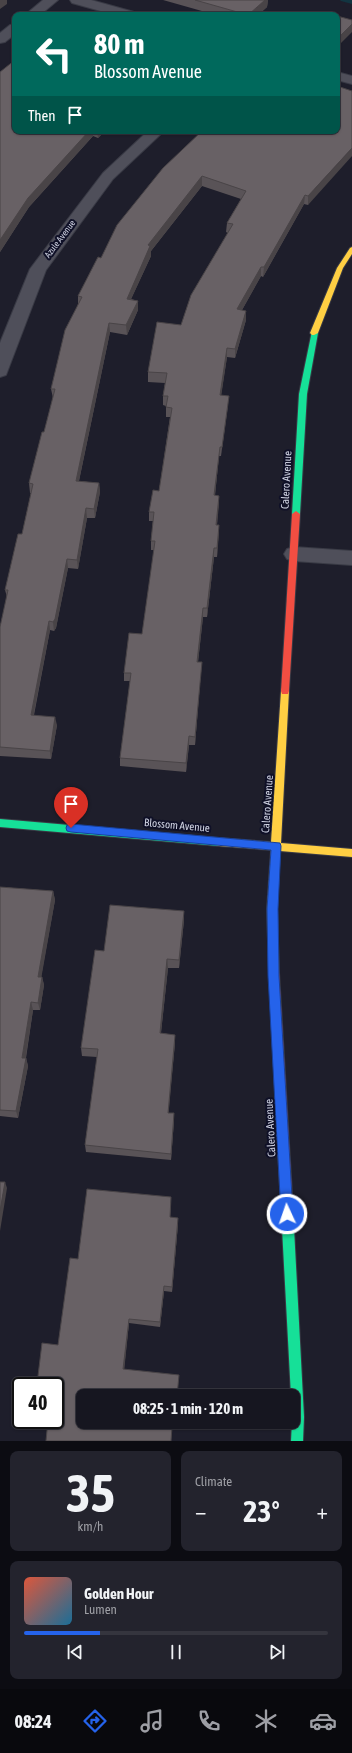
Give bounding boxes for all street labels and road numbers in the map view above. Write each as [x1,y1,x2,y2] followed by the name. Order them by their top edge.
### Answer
[43,218,77,260] street label: Azule Avenue
[278,451,294,509] street label: Calero Avenue
[259,775,275,833] street label: Calero Avenue
[144,816,210,834] street label: Blossom Avenue
[262,1099,278,1157] street label: Calero Avenue

